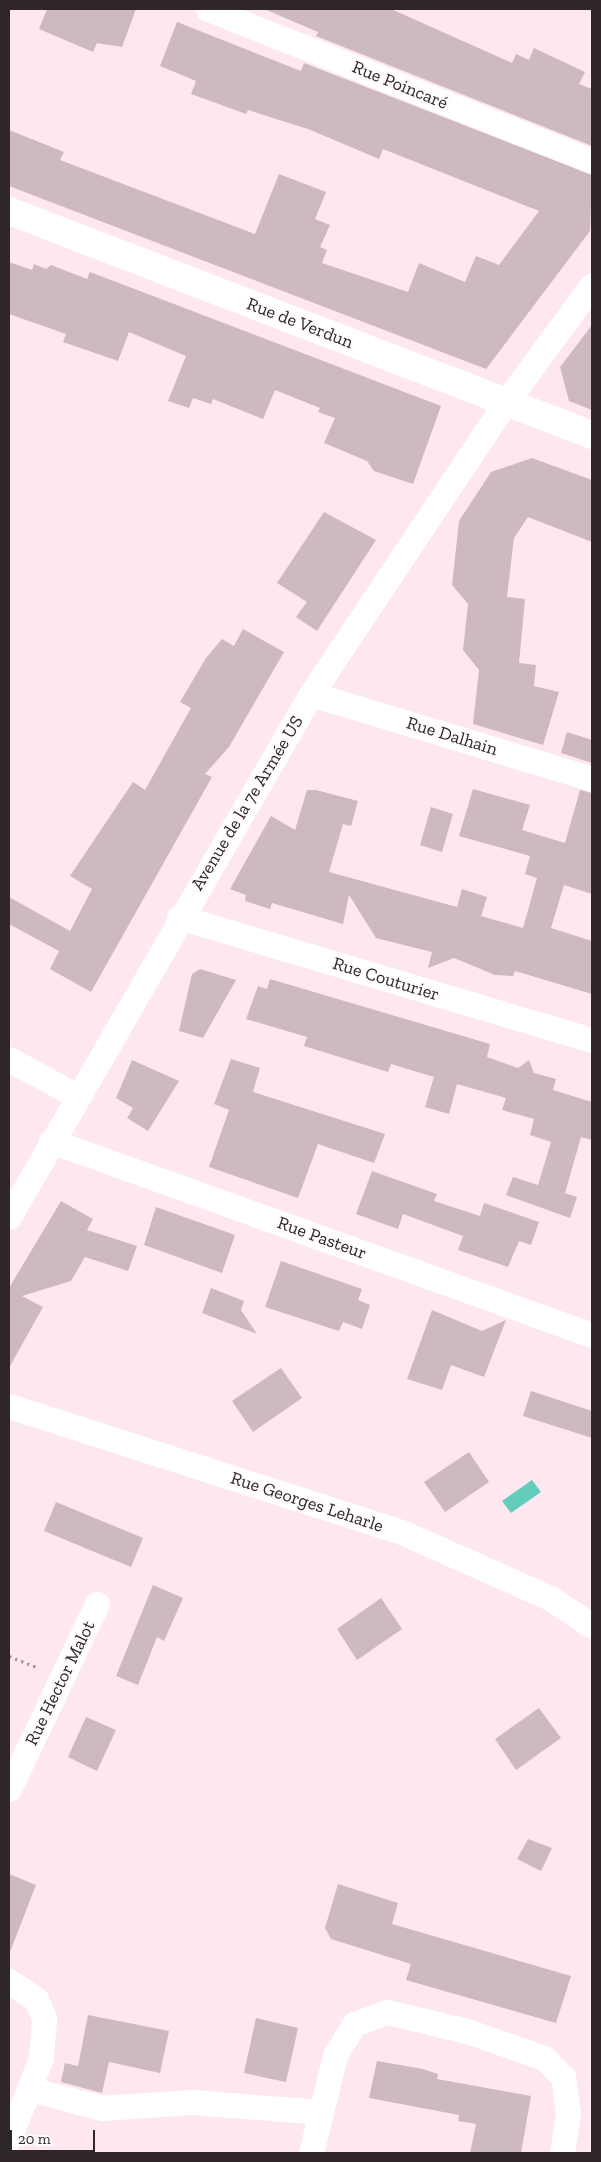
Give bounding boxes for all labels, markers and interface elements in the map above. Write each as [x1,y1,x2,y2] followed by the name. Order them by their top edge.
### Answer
[349,56,451,114] street label: Rue Poincaré
[243,293,357,353] street label: Rue de Verdun
[186,712,308,894] street label: Avenue de la 7e Armée US
[404,712,500,760] street label: Rue Dalhain
[330,953,442,1005] street label: Rue Couturier
[274,1212,370,1264] street label: Rue Pasteur
[228,1467,386,1537] street label: Rue Georges Leharle
[20,1617,100,1749] street label: Rue Hector Malot
[12,2120,98,2152] scale bar
[18,2130,51,2148] text: 20 m

